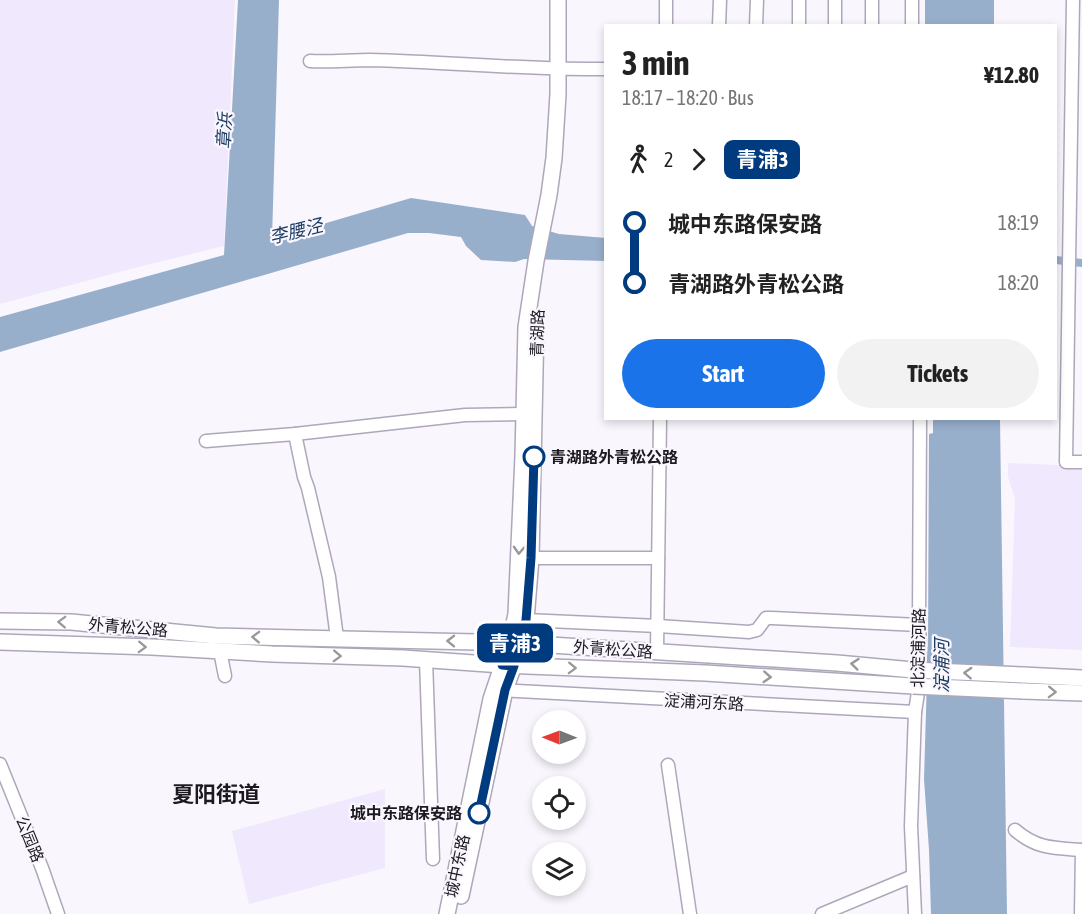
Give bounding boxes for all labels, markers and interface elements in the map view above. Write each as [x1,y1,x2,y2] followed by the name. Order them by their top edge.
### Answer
[622,44,689,82] text: 3 min
[984,62,1039,88] text: ¥12.80
[622,86,754,109] text: 18:17 – 18:20 · Bus
[213,110,236,150] water label: 章浜
[622,143,655,176] icon: walk
[682,143,715,176] icon: forward
[736,147,788,171] text: 青浦3
[664,148,673,171] text: 2
[668,211,822,237] text: 城中东路保安路
[998,211,1039,234] text: 18:19
[267,214,327,248] water label: 李腰泾
[668,271,844,297] text: 青湖路外青松公路
[998,271,1039,294] text: 18:20
[527,309,547,357] street label: 青湖路
[622,339,825,408] button: Start
[837,339,1039,408] button: Tickets
[523,446,545,468] marker: 青湖路外青松公路
[550,448,678,466] place label: 青湖路外青松公路
[512,545,525,554] one-way arrow
[908,608,928,688] street label: 北淀浦河路
[87,615,169,639] street label: 外青松公路
[57,616,66,628] one-way arrow
[480,624,550,662] line badge: 青浦3
[252,630,261,643] one-way arrow
[489,631,541,655] text: 青浦3
[447,635,456,647] one-way arrow
[931,636,952,693] water label: 淀浦河
[572,637,654,661] street label: 外青松公路
[138,641,147,653] one-way arrow
[333,650,342,662] one-way arrow
[850,658,859,671] one-way arrow
[568,661,577,674] one-way arrow
[964,666,973,679] one-way arrow
[762,670,771,683] one-way arrow
[1048,685,1057,698] one-way arrow
[664,691,744,713] street label: 淀浦河东路
[532,710,586,764] north arrow
[532,710,586,896] map controls
[532,776,586,830] button: locate
[172,781,260,807] district label: 夏阳街道
[468,802,490,824] marker: 城中东路保安路
[350,804,462,822] place label: 城中东路保安路
[13,813,47,865] street label: 公园路
[442,833,472,899] street label: 城中东路
[532,842,586,896] button: layers

